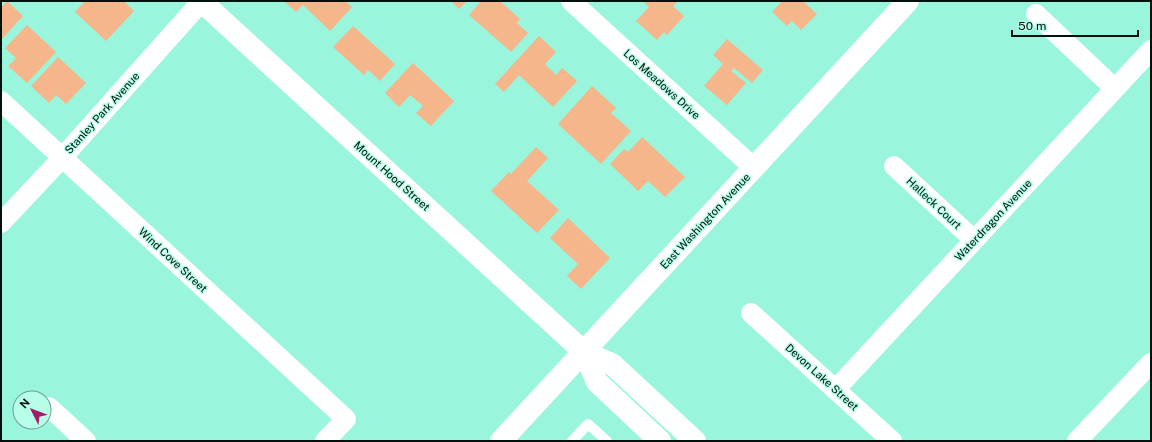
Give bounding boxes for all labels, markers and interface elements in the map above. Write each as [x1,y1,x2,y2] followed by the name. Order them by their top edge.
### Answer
[1012,12,1138,38] scale bar
[1018,19,1046,33] text: 50 m
[622,47,702,121] street label: Los Meadows Drive
[62,70,142,156] street label: Stanley Park Avenue
[352,139,432,213] street label: Mount Hood Street
[658,171,752,271] street label: East Washington Avenue
[904,175,964,231] street label: Halleck Court
[952,177,1034,263] street label: Waterdragon Avenue
[136,225,210,295] street label: Wind Cove Street
[783,341,861,413] street label: Devon Lake Street
[12,390,52,430] north arrow
[17,396,32,411] text: N

